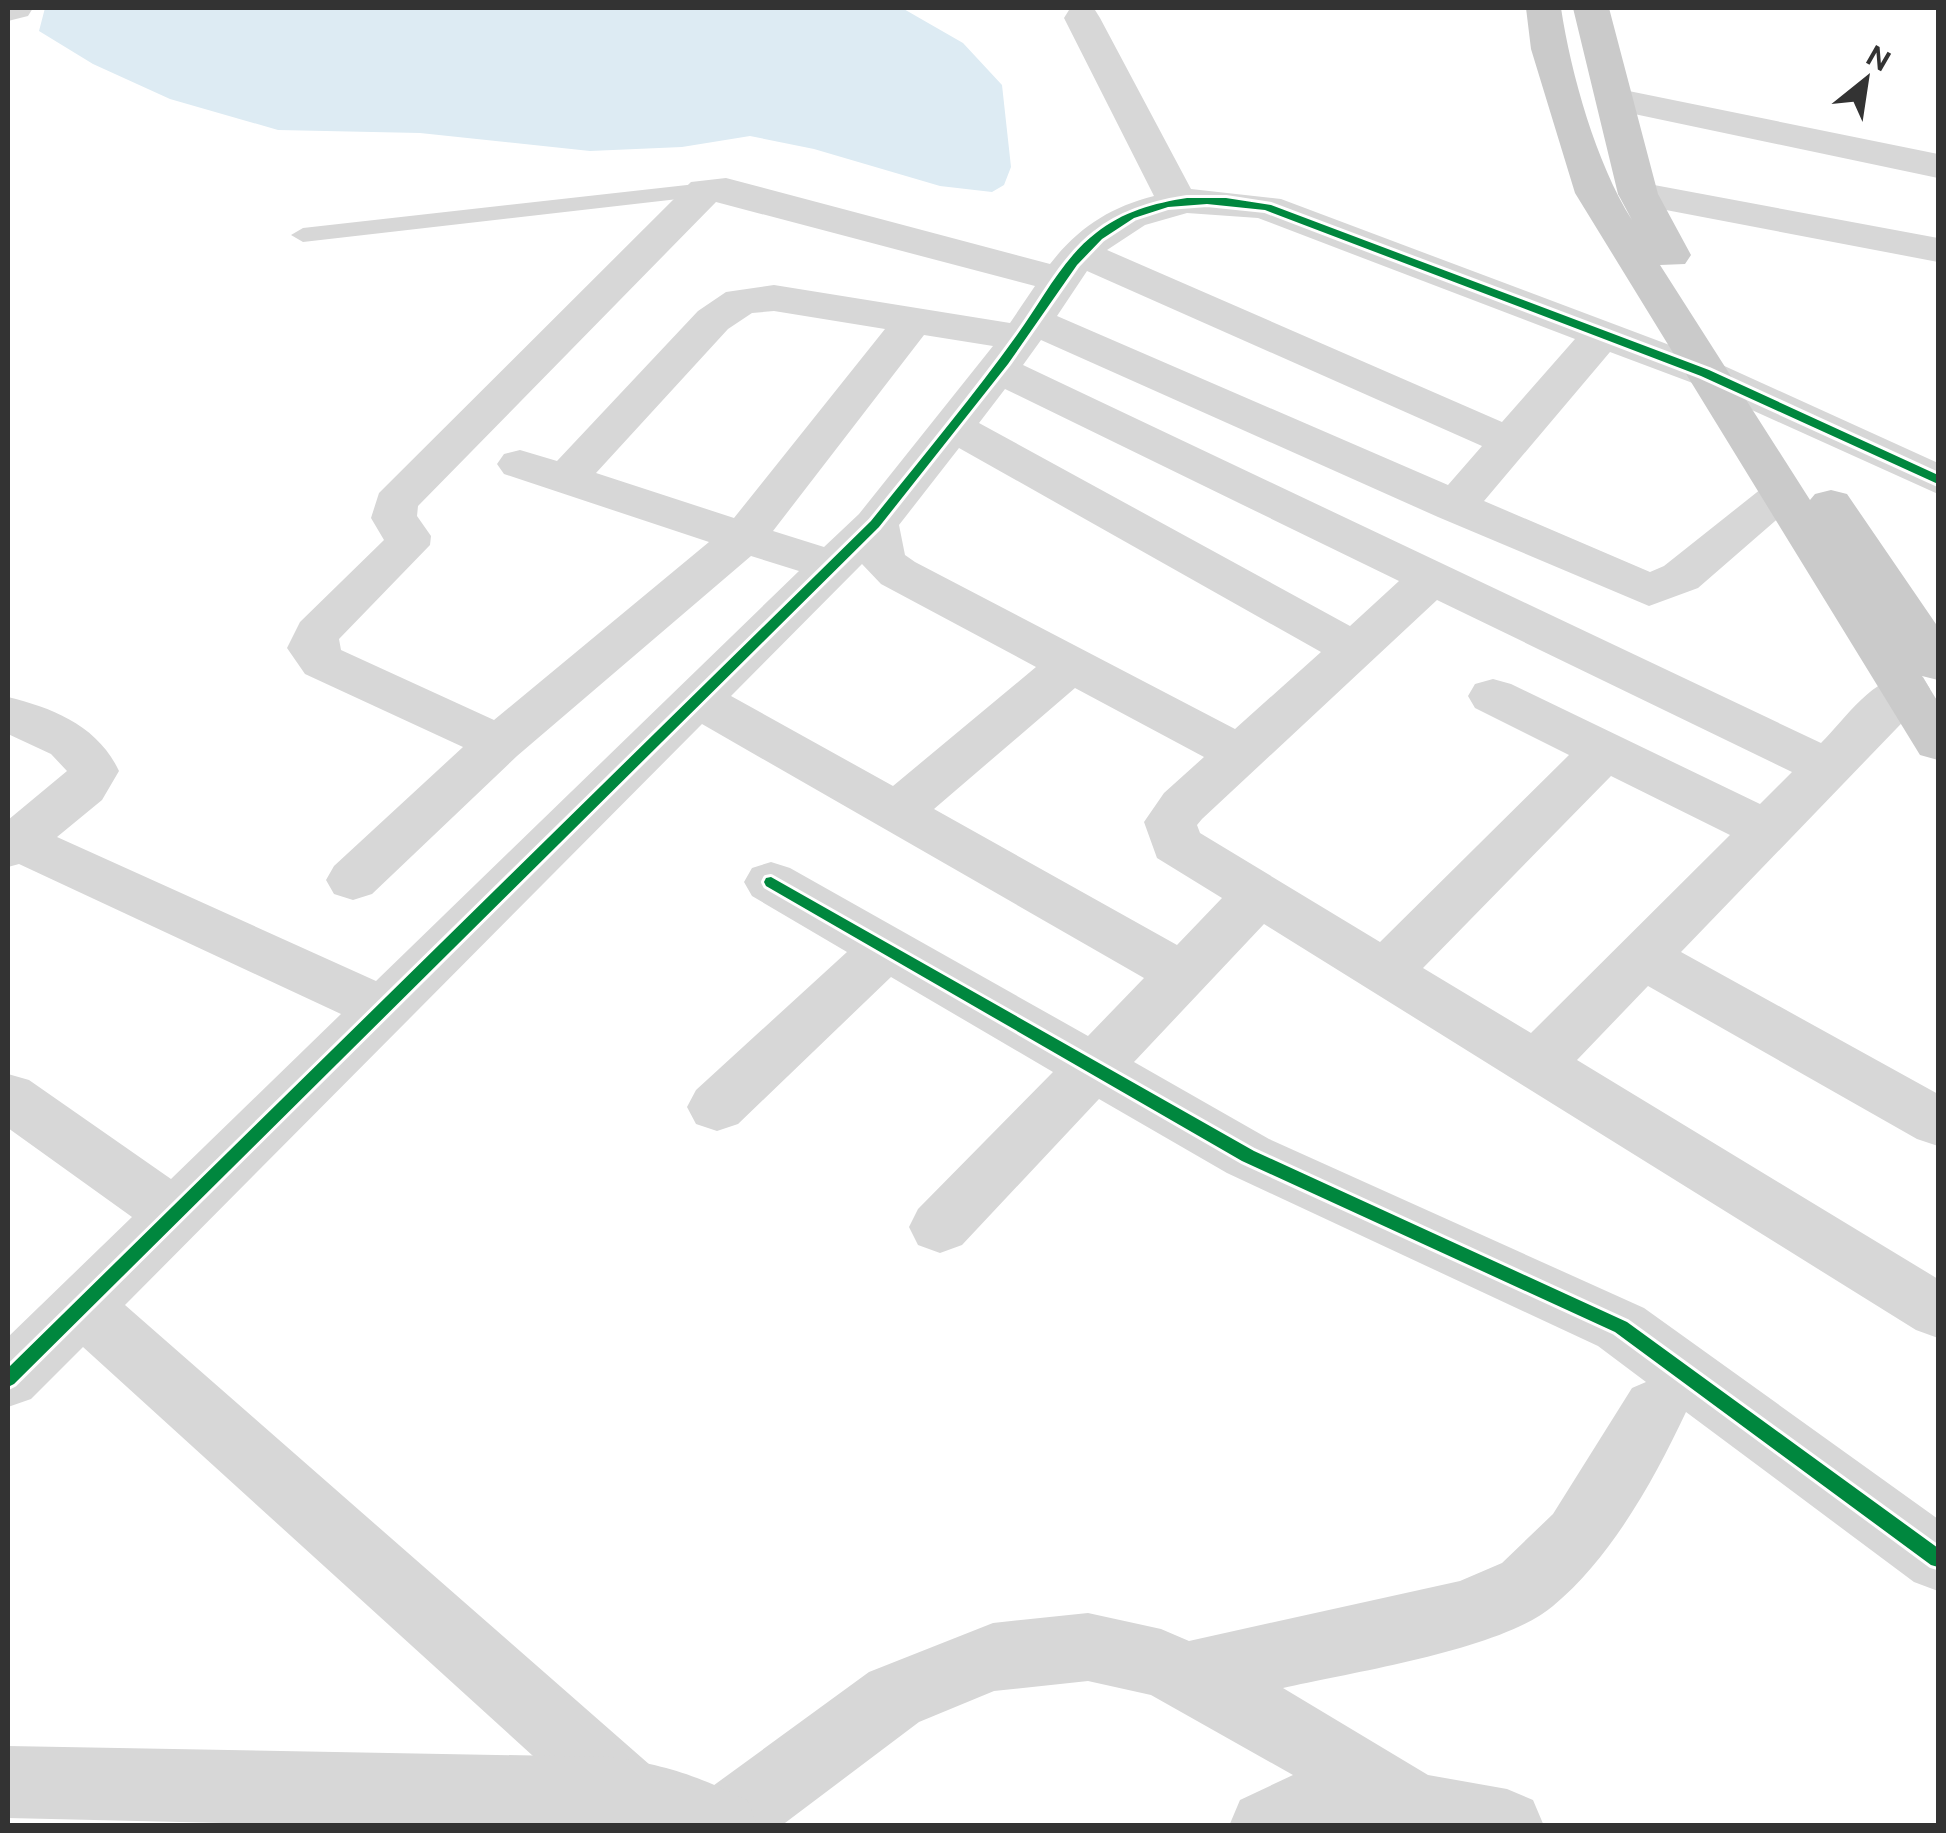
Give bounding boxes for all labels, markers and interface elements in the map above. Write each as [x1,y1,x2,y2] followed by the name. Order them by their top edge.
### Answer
[1816,30,1916,130] north arrow
[1861,38,1896,78] text: N

